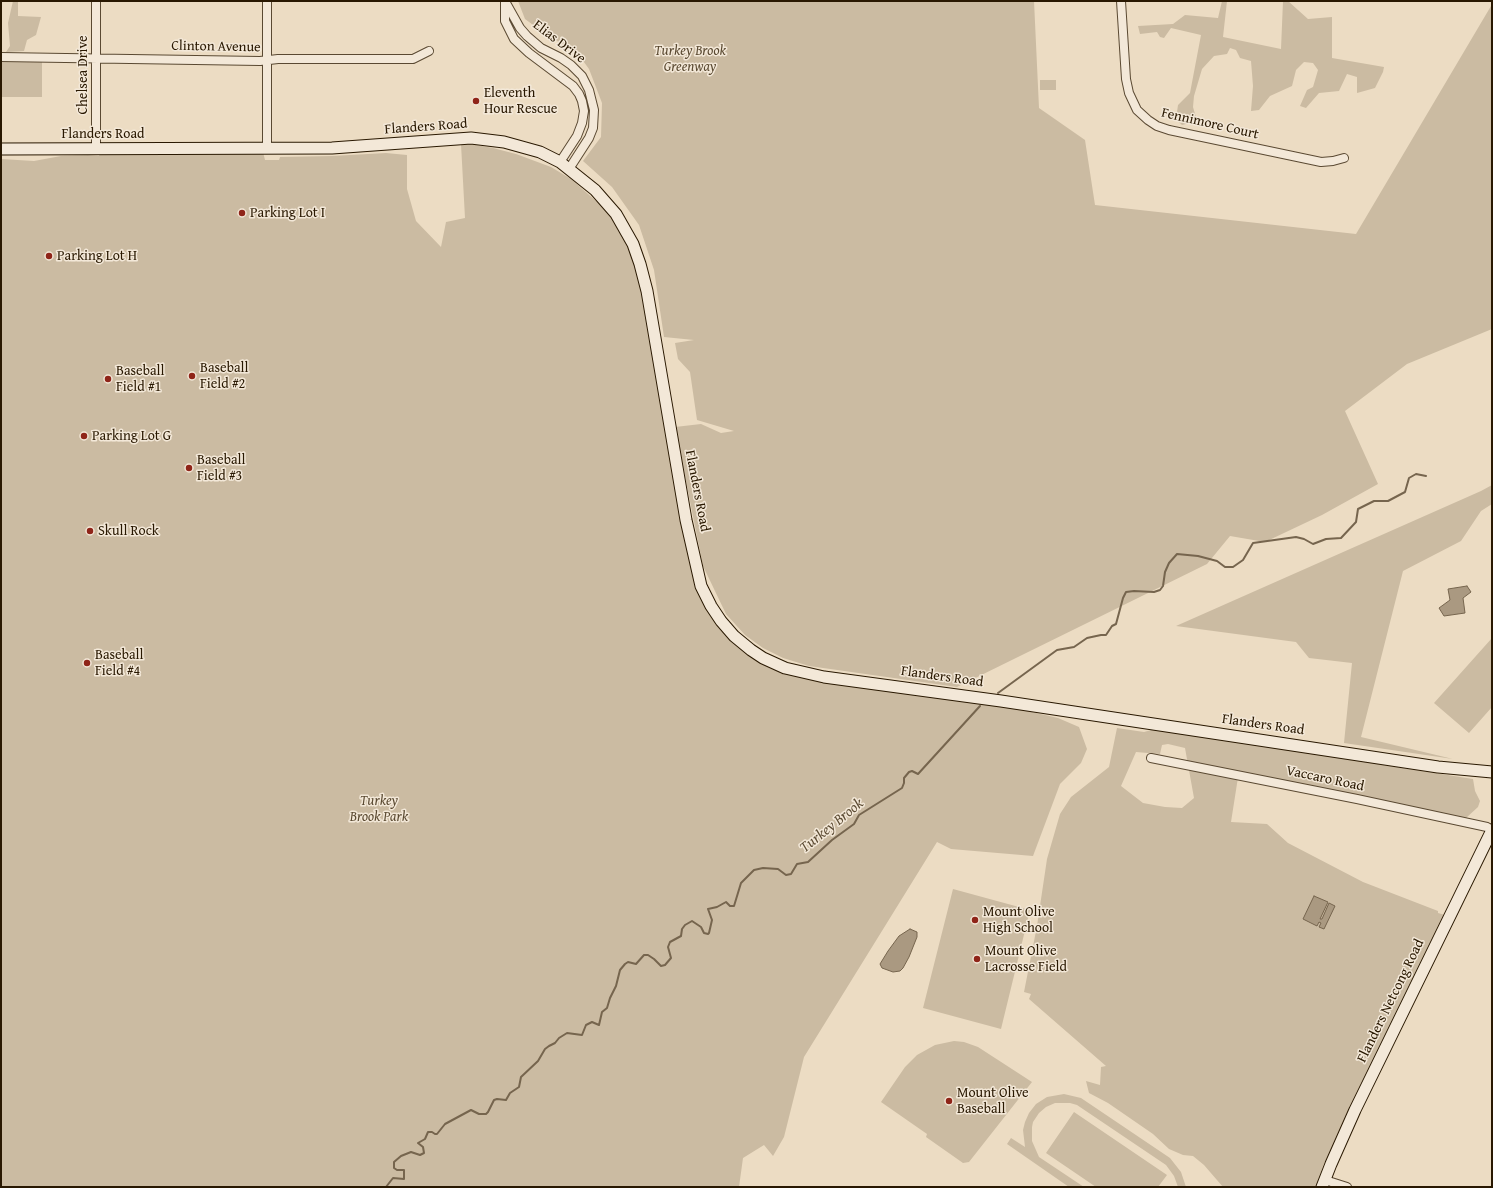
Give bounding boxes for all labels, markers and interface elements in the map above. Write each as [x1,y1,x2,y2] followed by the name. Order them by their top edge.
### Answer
[529,17,589,67] street label: Elias Drive
[75,35,91,115] street label: Chelsea Drive
[171,38,261,56] street label: Clinton Avenue
[654,43,726,76] park label: Turkey Brook Greenway
[484,85,557,118] place label: Eleventh Hour Rescue
[471,96,481,106] marker: Eleventh Hour Rescue
[1160,105,1260,143] street label: Fennimore Court
[384,116,468,138] street label: Flanders Road
[62,126,144,142] street label: Flanders Road
[250,205,325,221] place label: Parking Lot I
[237,208,247,218] marker: Parking Lot I
[57,248,137,264] place label: Parking Lot H
[44,251,54,261] marker: Parking Lot H
[200,360,248,392] place label: Baseball Field #2
[116,363,164,396] place label: Baseball Field #1
[187,371,197,381] marker: Baseball Field #2
[103,374,113,384] marker: Baseball Field #1
[92,428,171,444] place label: Parking Lot G
[79,431,89,441] marker: Parking Lot G
[681,449,713,533] street label: Flanders Road
[197,452,245,484] place label: Baseball Field #3
[184,463,194,473] marker: Baseball Field #3
[98,523,159,539] place label: Skull Rock
[85,526,95,536] marker: Skull Rock
[95,647,143,680] place label: Baseball Field #4
[82,658,92,668] marker: Baseball Field #4
[900,663,984,691] street label: Flanders Road
[1221,711,1305,739] street label: Flanders Road
[1285,763,1365,795] street label: Vaccaro Road
[350,793,408,826] park label: Turkey Brook Park
[797,795,867,857] water label: Turkey Brook
[983,904,1055,936] place label: Mount Olive High School
[970,915,980,925] marker: Mount Olive High School
[1354,937,1428,1065] street label: Flanders Netcong Road
[985,943,1067,976] place label: Mount Olive Lacrosse Field
[972,954,982,964] marker: Mount Olive Lacrosse Field
[957,1085,1029,1118] place label: Mount Olive Baseball
[944,1096,954,1106] marker: Mount Olive Baseball

